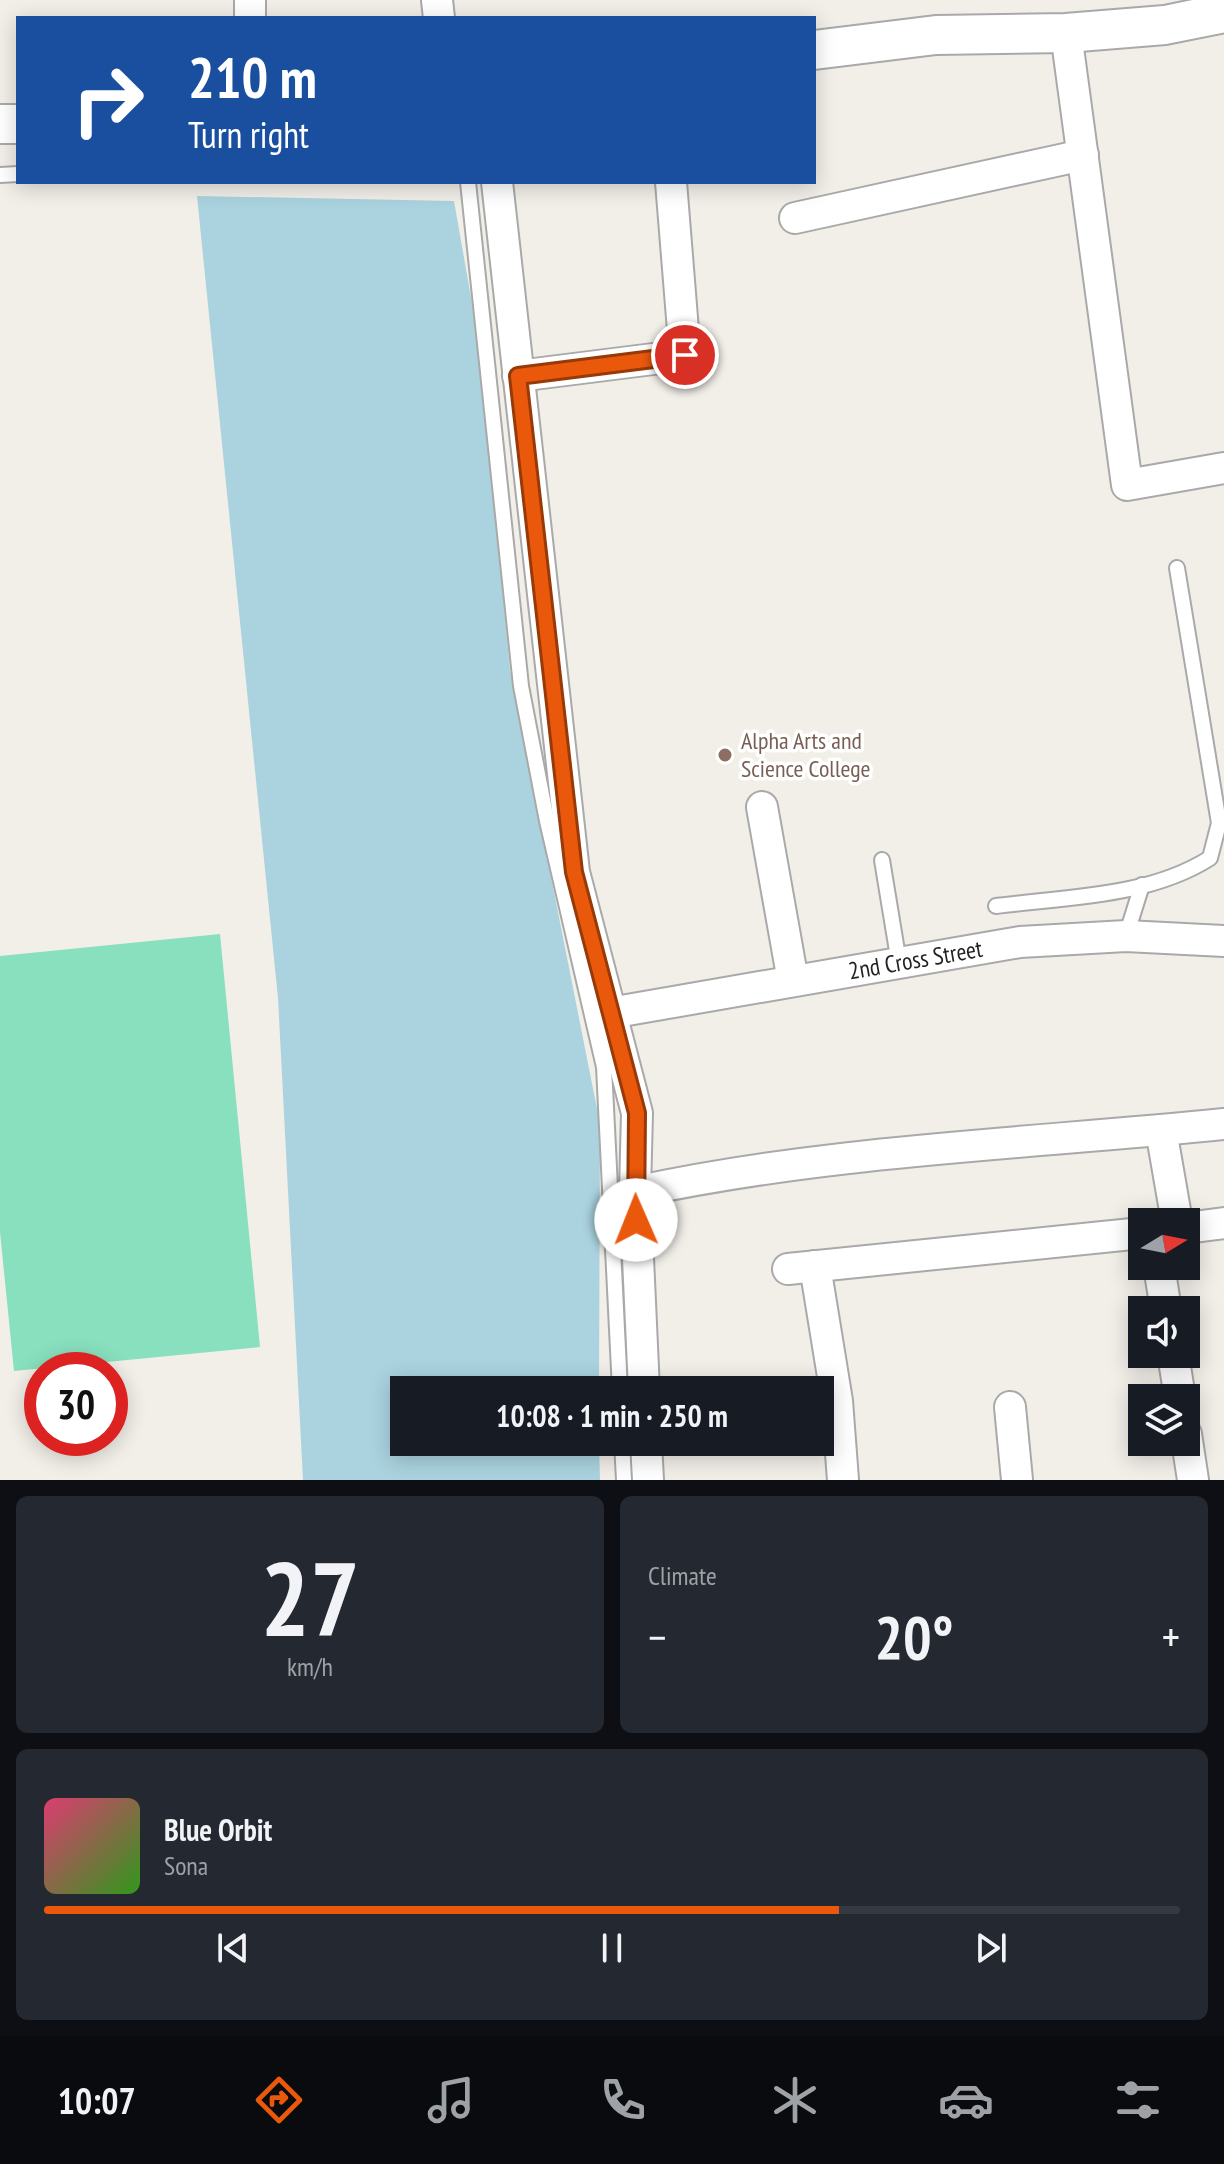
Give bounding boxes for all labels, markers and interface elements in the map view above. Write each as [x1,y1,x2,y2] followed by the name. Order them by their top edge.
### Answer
[188,41,317,113] text: 210 m
[56,48,160,152] icon: right
[188,111,309,158] text: Turn right
[651,321,719,389] pin
[663,333,707,377] icon: arrive
[741,725,870,784] place label: Alpha Arts and Science College
[716,746,734,764] marker: Alpha Arts and Science College
[846,933,985,986] street label: 2nd Cross Street
[594,1178,678,1262] position arrow
[1128,1208,1200,1280] north arrow
[1128,1208,1200,1456] map controls
[1128,1296,1200,1368] button: sound
[24,1352,128,1456] speed limit sign: 30
[1128,1384,1200,1456] button: layers
[496,1396,728,1435] text: 10:08 · 1 min · 250 m
[260,1530,360,1665] text: 27
[648,1559,717,1592] text: Climate
[874,1598,954,1676] text: 20°
[648,1608,666,1665] text: −
[1162,1608,1180,1665] text: +
[287,1650,333,1683] text: km/h
[164,1810,272,1849] text: Blue Orbit
[164,1849,208,1882] text: Sona
[211,1926,255,1970] icon: previous
[590,1926,634,1970] icon: pause
[969,1926,1013,1970] icon: next
[251,2072,307,2128] icon: directions
[423,2072,479,2128] icon: music
[595,2072,651,2128] icon: phone
[767,2072,823,2128] icon: climate
[938,2072,994,2128] icon: car
[1110,2072,1166,2128] icon: filters
[58,2077,136,2124] text: 10:07

